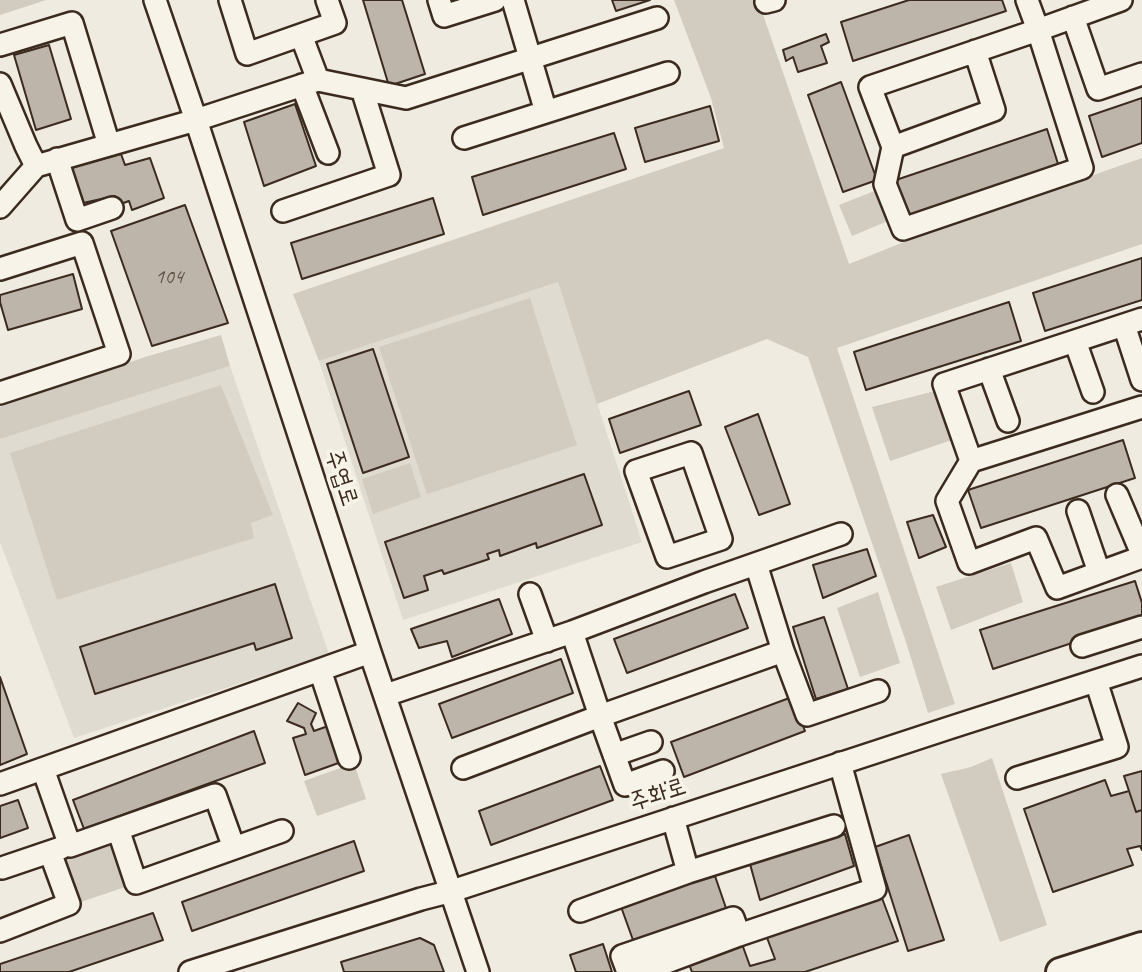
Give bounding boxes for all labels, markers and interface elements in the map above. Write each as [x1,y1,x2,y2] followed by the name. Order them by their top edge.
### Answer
[155,264,183,290] house number: 104
[318,446,364,510] street label: 주엽로
[626,772,690,818] street label: 주화로

